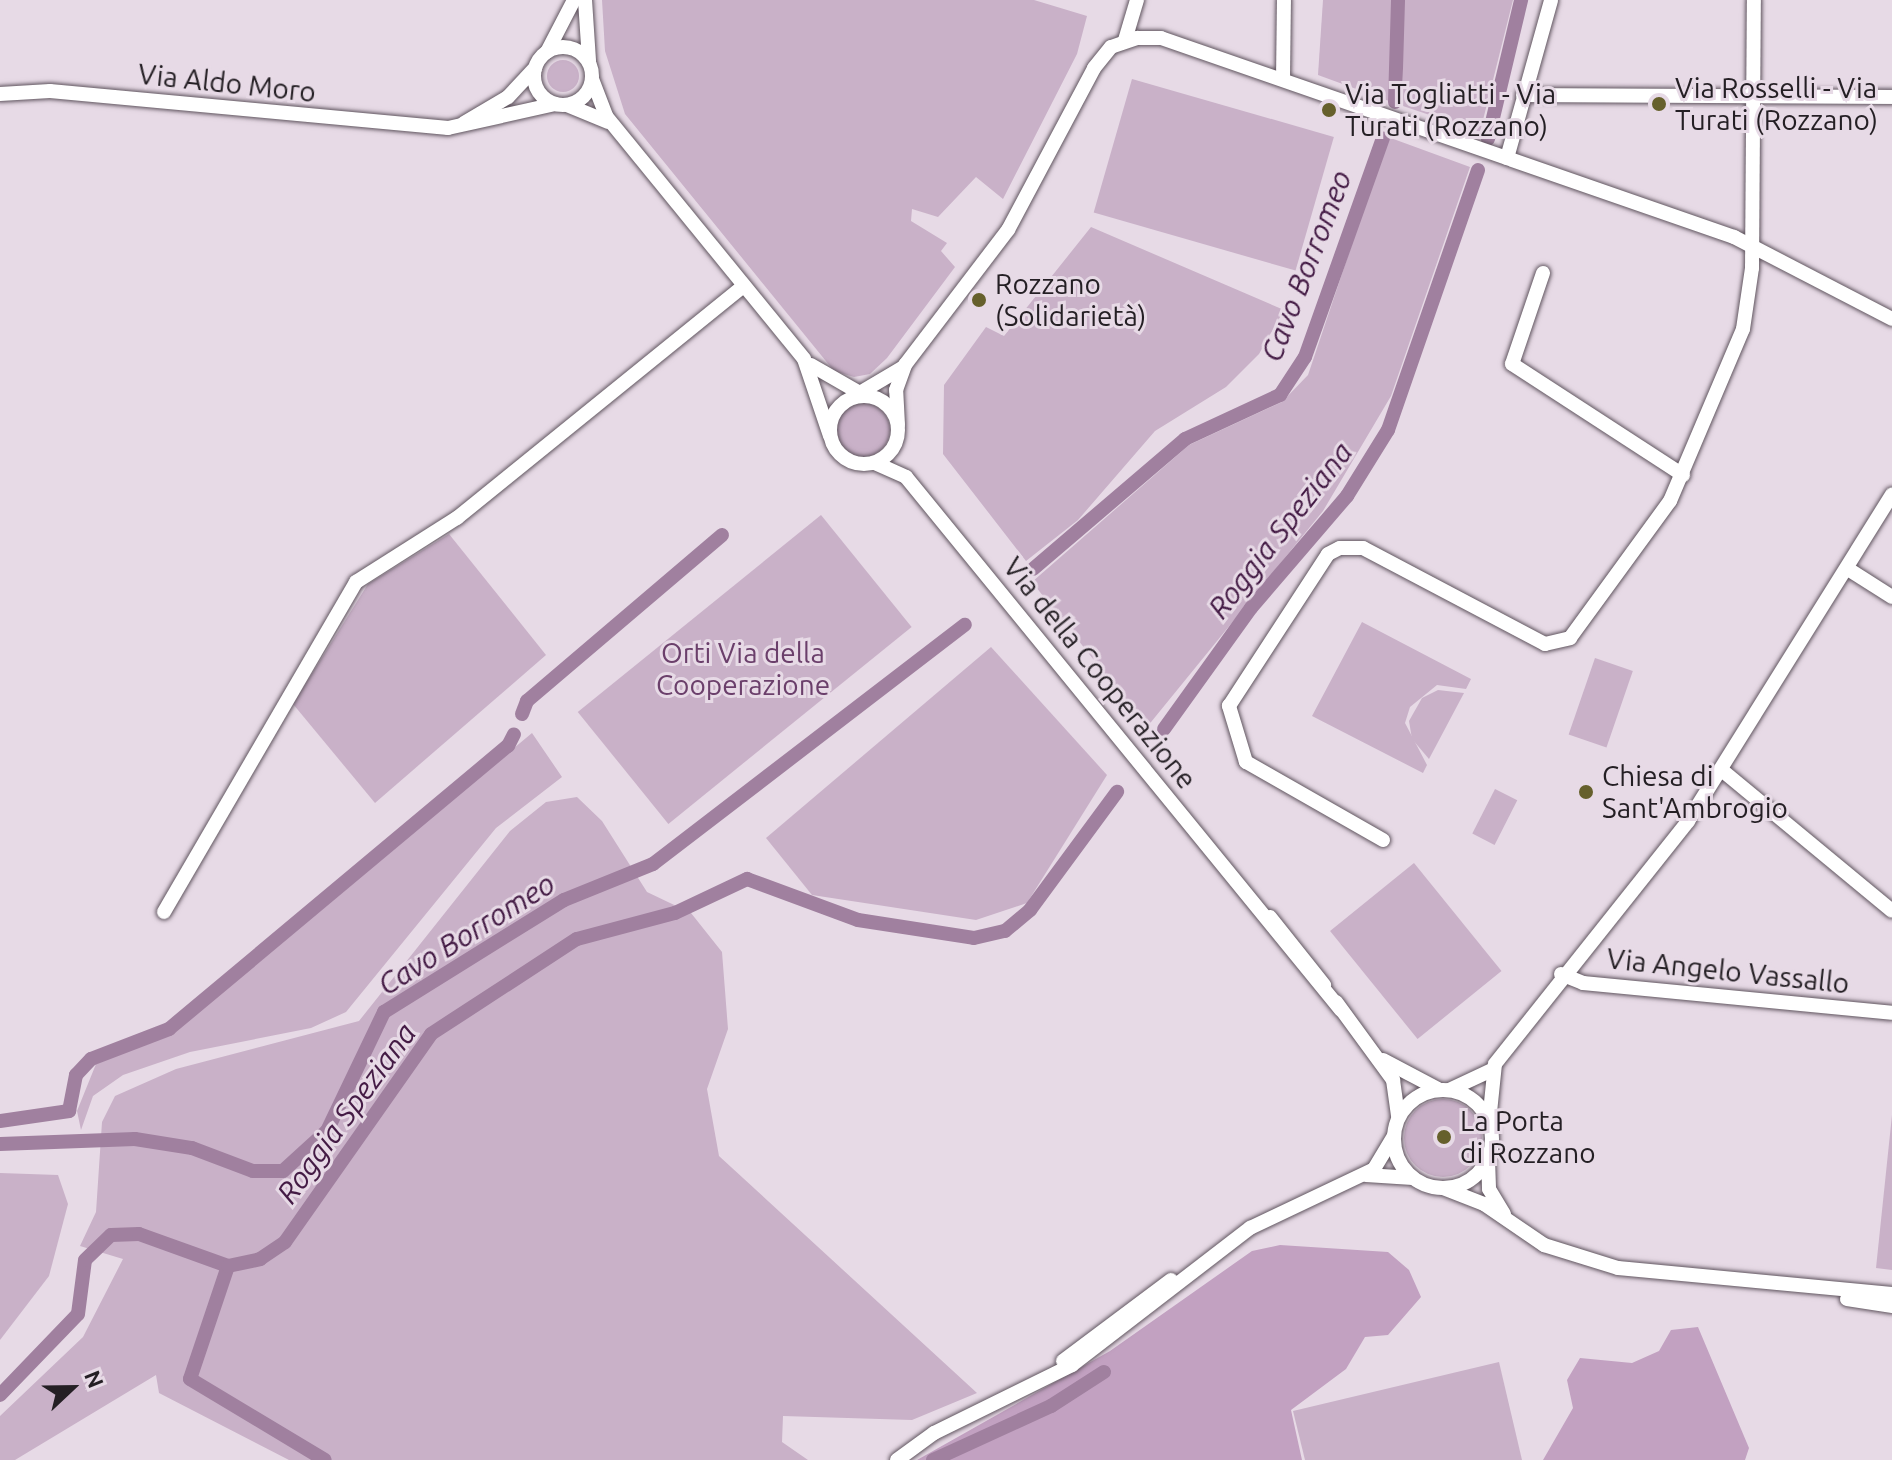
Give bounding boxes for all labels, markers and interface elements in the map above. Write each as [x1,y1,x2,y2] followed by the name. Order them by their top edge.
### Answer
[136,57,318,109] street label: Via Aldo Moro
[1675,71,1878,137] place label: Via Rosselli - Via Turati (Rozzano)
[1345,77,1556,143] place label: Via Togliatti - Via Turati (Rozzano)
[1650,95,1668,113] marker: Via Rosselli - Via Turati (Rozzano)
[1320,101,1338,119] marker: Via Togliatti - Via Turati (Rozzano)
[1253,165,1359,367] water label: Cavo Borromeo
[995,267,1146,333] place label: Rozzano (Solidarietà)
[970,291,988,309] marker: Rozzano (Solidarietà)
[1200,435,1360,625] water label: Roggia Speziana
[996,551,1204,795] street label: Via della Cooperazione
[656,636,830,702] park label: Orti Via della Cooperazione
[1602,759,1788,825] place label: Chiesa di Sant'Ambrogio
[1577,783,1595,801] marker: Chiesa di Sant'Ambrogio
[371,865,561,1003] water label: Cavo Borromeo
[1605,942,1851,1000] street label: Via Angelo Vassallo
[269,1016,423,1210] water label: Roggia Speziana
[1460,1104,1596,1170] place label: La Porta di Rozzano
[1435,1128,1453,1146] marker: La Porta di Rozzano
[32,1348,112,1428] north arrow
[80,1367,109,1391] text: N

